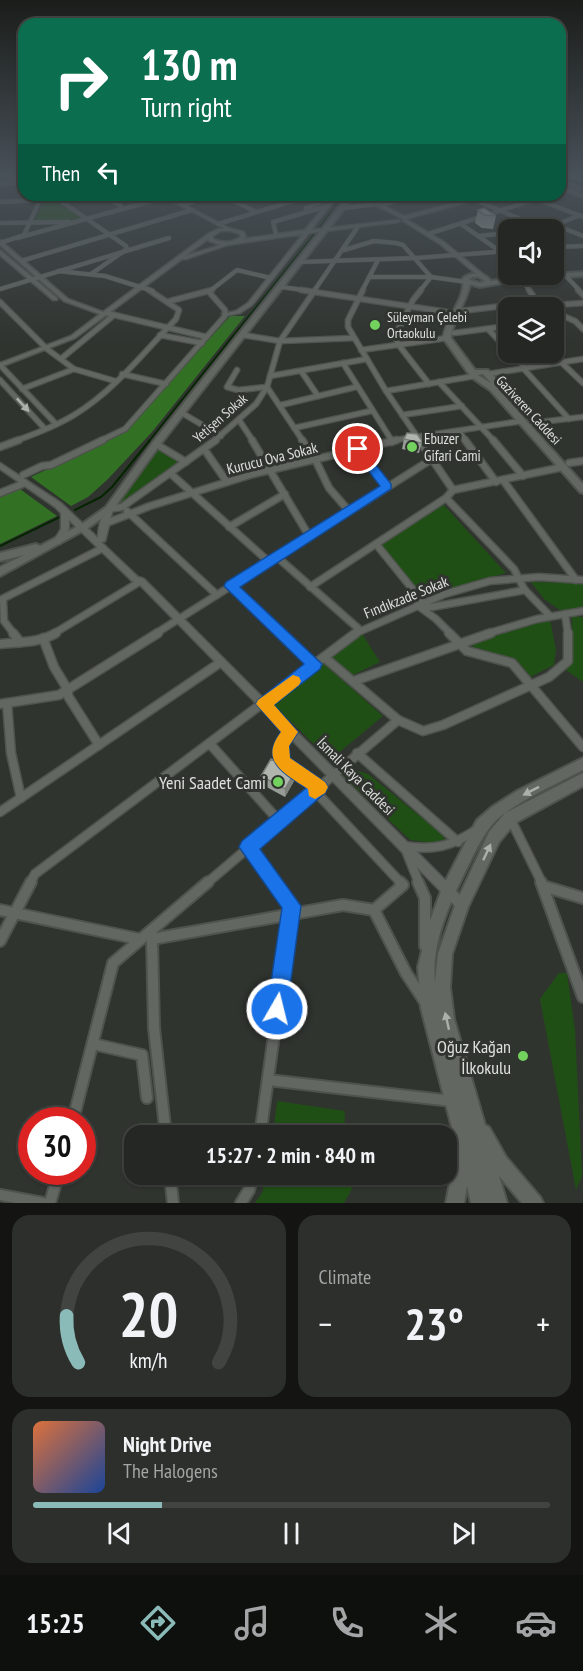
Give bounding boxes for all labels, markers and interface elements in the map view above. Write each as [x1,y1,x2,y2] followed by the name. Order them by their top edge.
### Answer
[141,37,238,92] text: 130 m
[42,42,120,120] icon: right
[141,90,232,124] text: Turn right
[92,156,125,189] icon: left
[42,159,80,187] text: Then
[498,219,564,363] map controls
[498,219,564,285] button: sound
[498,297,564,363] button: layers
[387,308,467,342] place label: Süleyman Çelebi Ortaokulu
[368,318,382,332] marker: Süleyman Çelebi Ortaokulu
[492,372,566,448] street label: Gaziveren Caddesi
[189,389,251,446] street label: Yetişen Sokak
[15,397,29,411] one-way arrow
[332,423,383,474] pin
[424,429,481,465] place label: Ebuzer Gifari Cami
[341,432,374,465] icon: arrive
[225,438,320,478] street label: Kurucu Ova Sokak
[405,440,419,454] marker: Ebuzer Gifari Cami
[361,571,451,623] street label: Fındıkzade Sokak
[313,733,399,819] street label: İsmali Kaya Caddesi
[159,771,266,794] place label: Yeni Saadet Cami
[271,775,285,789] marker: Yeni Saadet Cami
[522,785,540,795] one-way arrow
[482,843,491,860] one-way arrow
[245,977,309,1041] position arrow
[442,1011,451,1030] one-way arrow
[437,1035,511,1079] place label: Oğuz Kağan İlkokulu
[516,1049,530,1063] marker: Oğuz Kağan İlkokulu
[18,1107,96,1185] speed limit sign: 30
[206,1141,375,1169] text: 15:27 · 2 min · 840 m
[319,1264,371,1290] text: Climate
[119,1273,179,1354] text: 20
[405,1294,464,1352] text: 23°
[319,1302,332,1345] text: −
[536,1302,550,1345] text: +
[130,1346,168,1374] text: km/h
[123,1430,212,1458] text: Night Drive
[123,1458,218,1484] text: The Halogens
[103,1517,136,1550] icon: previous
[275,1517,308,1550] icon: pause
[447,1517,480,1550] icon: next
[137,1602,179,1644] icon: directions
[231,1602,273,1644] icon: music
[326,1602,368,1644] icon: phone
[420,1602,462,1644] icon: climate
[515,1602,557,1644] icon: car
[26,1606,85,1640] text: 15:25

